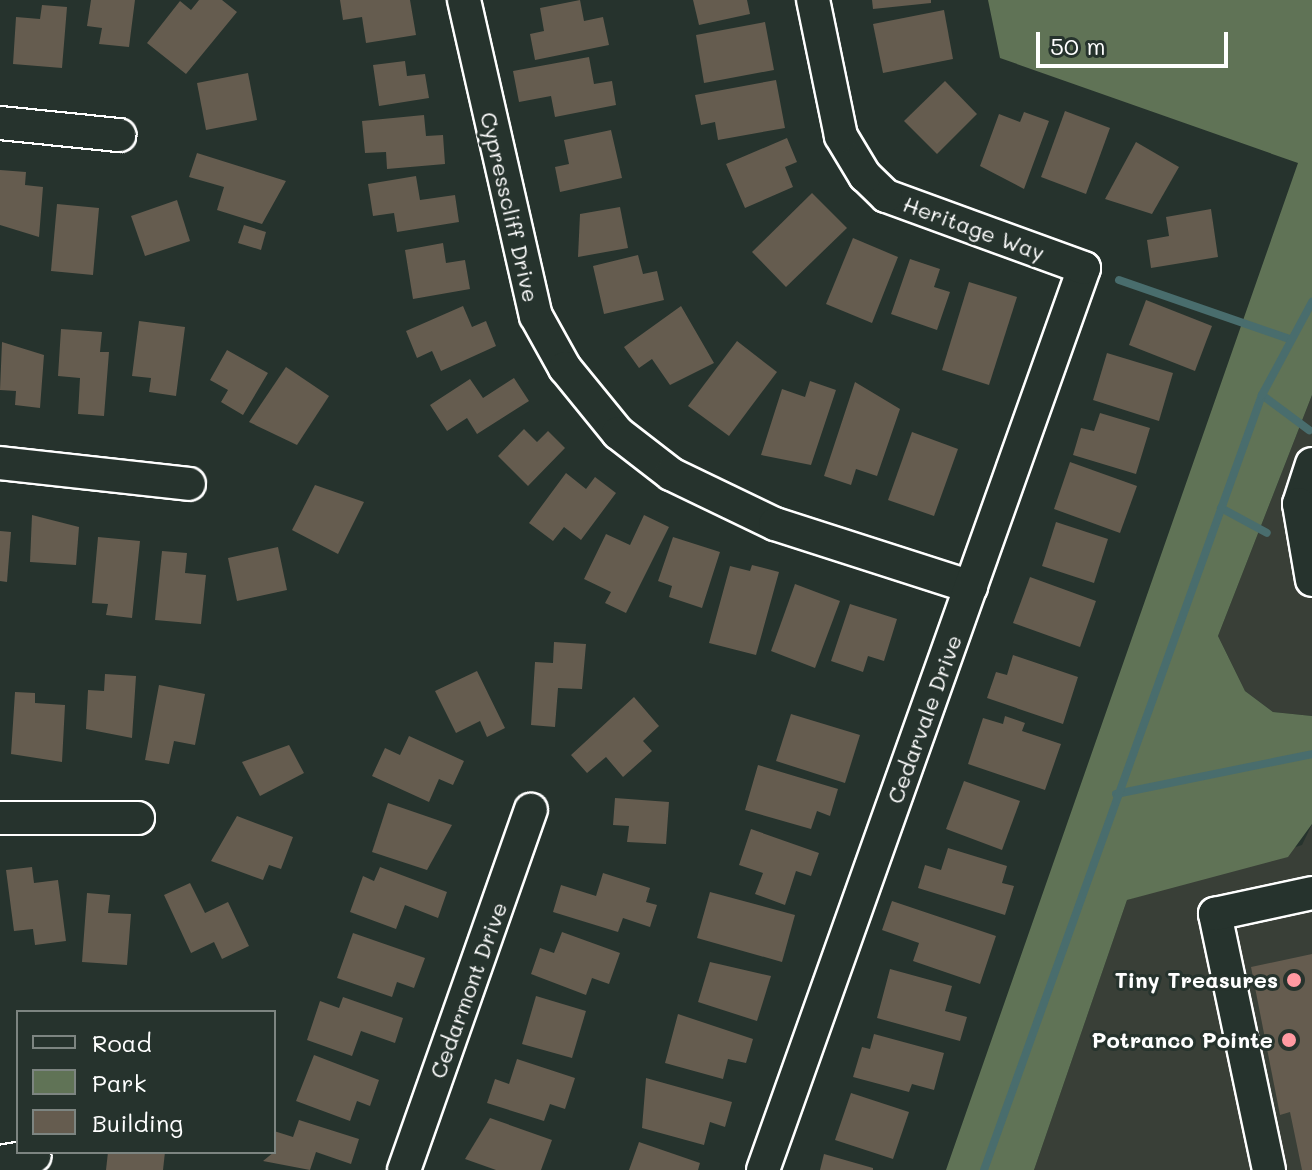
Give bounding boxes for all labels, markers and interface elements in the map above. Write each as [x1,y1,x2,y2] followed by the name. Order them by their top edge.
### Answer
[1040,16,1232,66] scale bar
[1050,30,1106,61] text: 50 m
[475,109,545,305] street label: Cypresscliff Drive
[900,190,1048,266] street label: Heritage Way
[881,631,967,807] street label: Cedarvale Drive
[424,898,512,1082] street label: Cedarmont Drive
[1115,967,1278,993] place label: Tiny Treasures
[1285,971,1303,989] marker: Tiny Treasures
[16,1010,276,1154] legend
[92,1027,152,1058] text: Road
[1092,1027,1273,1053] place label: Potranco Pointe
[1280,1031,1298,1049] marker: Potranco Pointe
[92,1067,146,1098] text: Park
[92,1107,183,1138] text: Building

